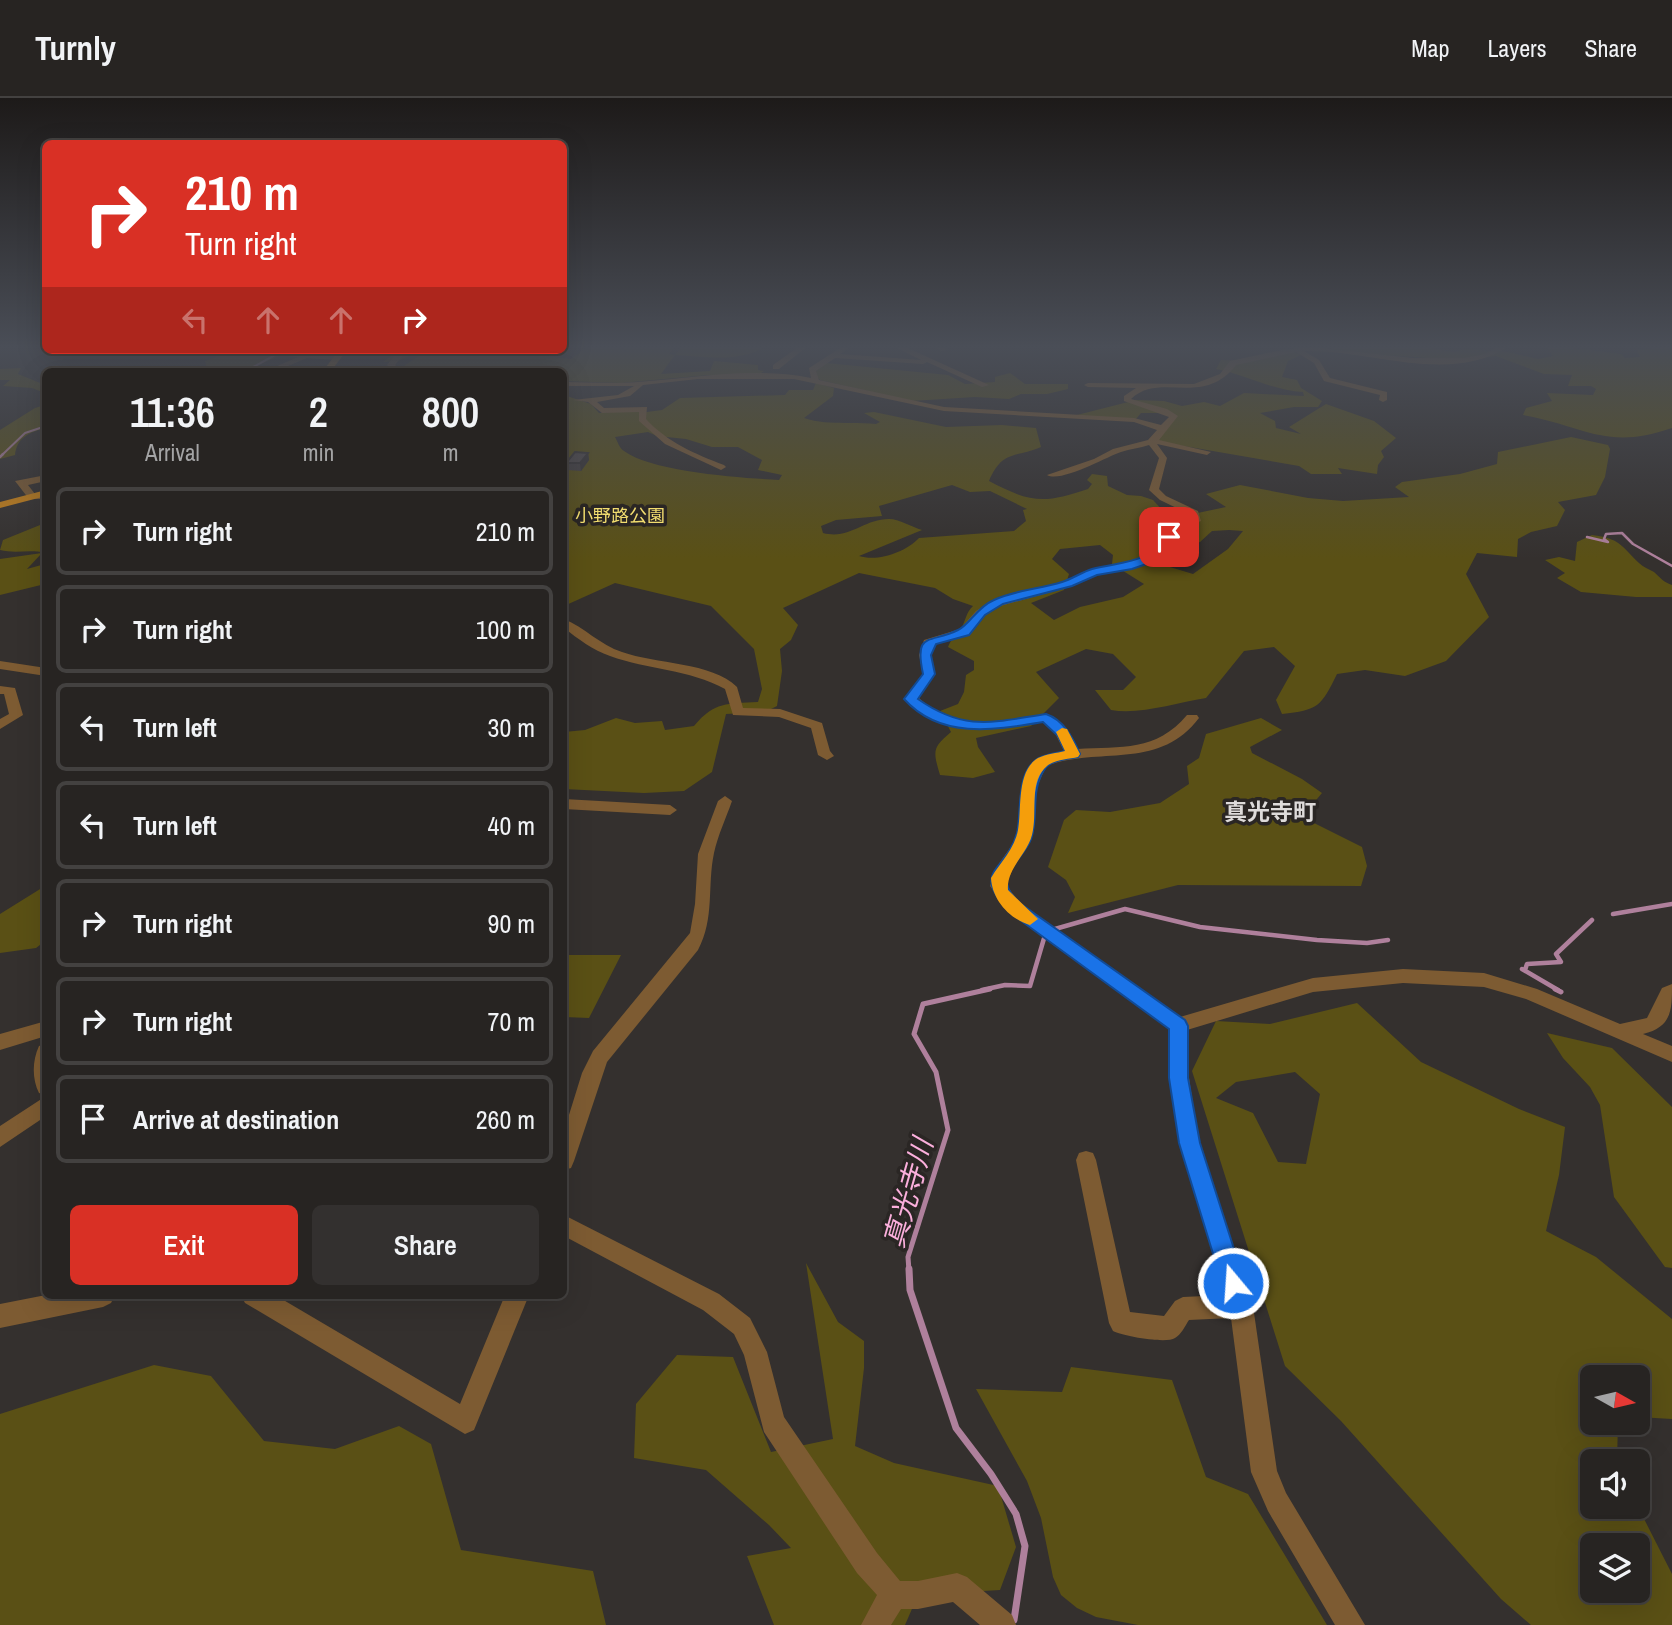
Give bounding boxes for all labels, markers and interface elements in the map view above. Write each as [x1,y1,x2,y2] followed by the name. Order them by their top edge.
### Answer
[35,26,116,70] text: Turnly
[1411,32,1449,64] text: Map
[1487,32,1546,64] text: Layers
[1584,32,1637,64] text: Share
[185,159,299,225] text: 210 m
[70,168,161,259] icon: right
[185,222,297,265] text: Turn right
[176,301,214,339] icon: left
[249,301,287,339] icon: ahead
[322,301,360,339] icon: ahead
[395,301,433,339] icon: right
[130,384,215,440] text: 11:36
[309,384,328,440] text: 2
[422,384,479,440] text: 800
[145,437,200,468] text: Arrival
[303,437,334,468] text: min
[443,437,458,468] text: m
[575,503,665,528] park label: 小野路公園
[1139,507,1199,567] pin
[74,512,112,550] icon: right
[133,514,232,549] text: Turn right
[476,514,535,549] text: 210 m
[1150,518,1188,556] icon: arrive
[74,610,112,648] icon: right
[133,612,232,647] text: Turn right
[476,612,535,647] text: 100 m
[74,708,112,746] icon: left
[133,710,217,745] text: Turn left
[488,710,535,745] text: 30 m
[1224,796,1316,827] district label: 真光寺町
[74,806,112,844] icon: left
[133,808,217,843] text: Turn left
[488,808,535,843] text: 40 m
[74,904,112,942] icon: right
[133,906,232,941] text: Turn right
[488,906,535,941] text: 90 m
[74,1002,112,1040] icon: right
[133,1004,232,1039] text: Turn right
[488,1004,535,1039] text: 70 m
[74,1100,112,1138] icon: arrive
[133,1102,339,1137] text: Arrive at destination
[476,1102,535,1137] text: 260 m
[874,1131,943,1252] water label: 真光寺川
[70,1205,298,1285] button: Exit
[312,1205,539,1285] button: Share
[1196,1246,1270,1320] position arrow
[1580,1365,1650,1435] north arrow
[1580,1365,1650,1603] map controls
[1580,1449,1650,1519] button: sound
[1580,1533,1650,1603] button: layers

